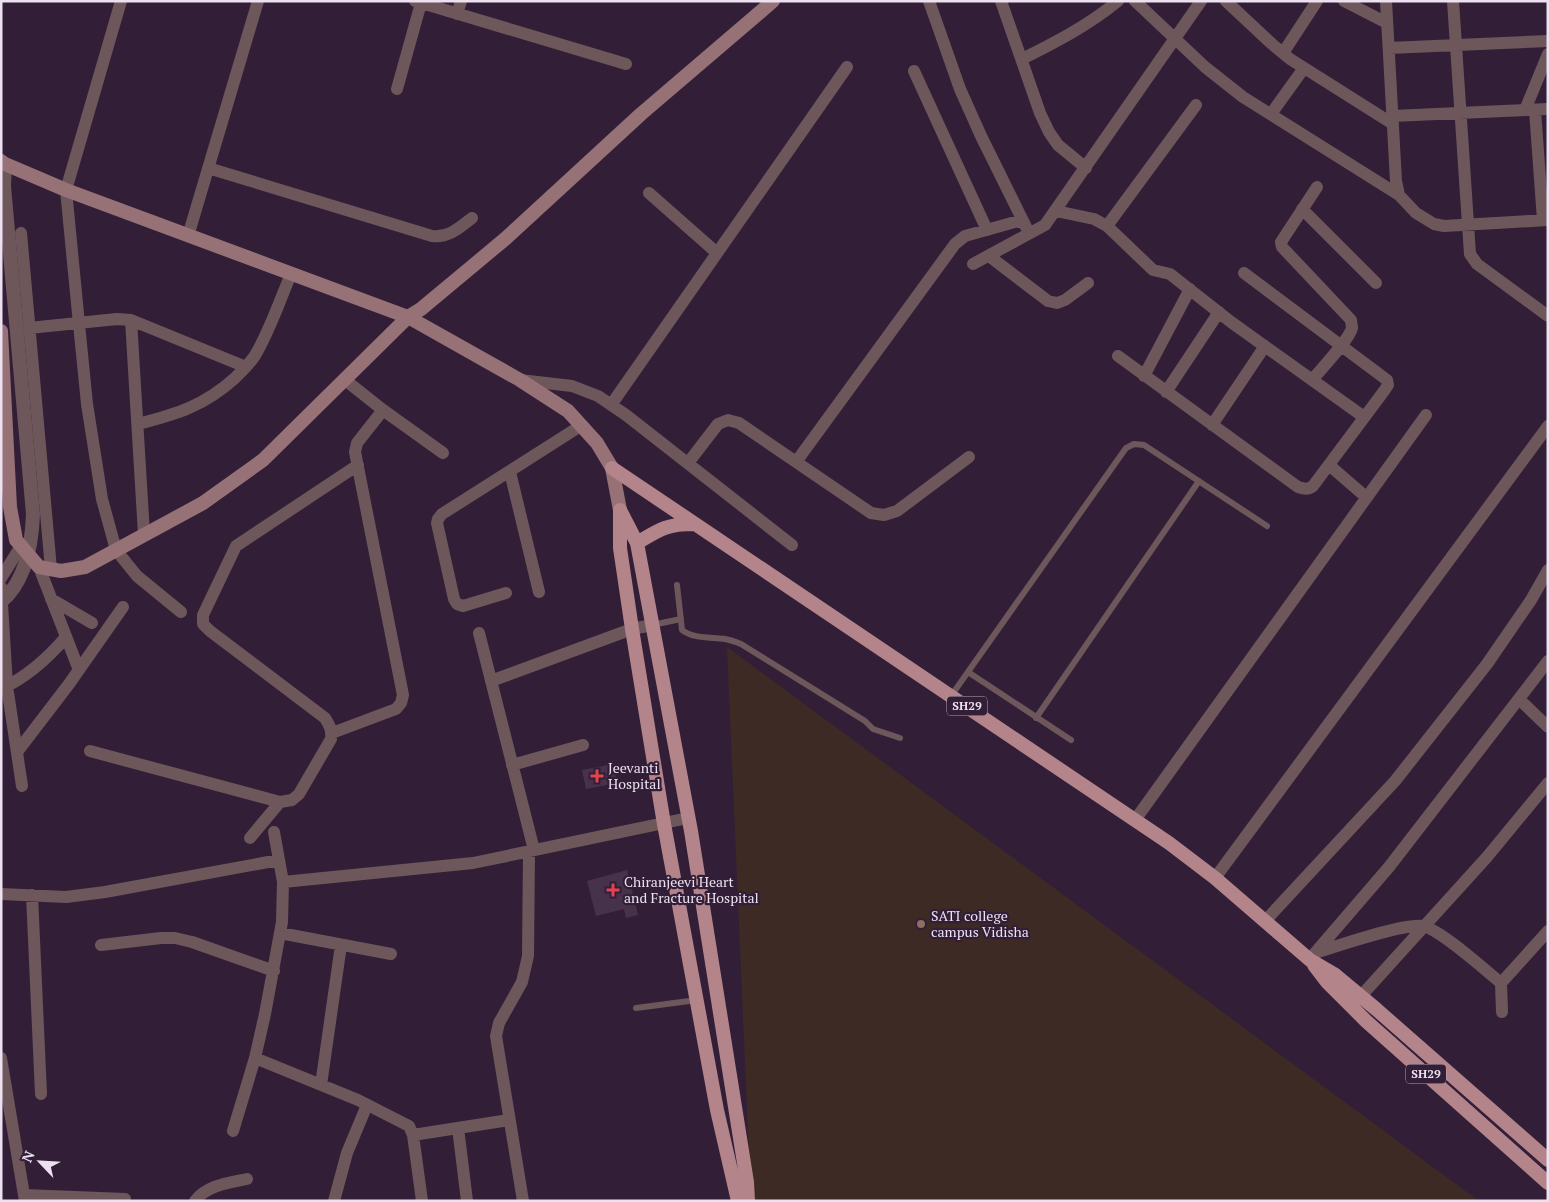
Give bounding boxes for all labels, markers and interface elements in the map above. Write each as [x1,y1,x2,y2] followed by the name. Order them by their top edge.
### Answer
[947,696,987,716] road number: SH29
[608,758,661,793] place label: Jeevanti Hospital
[590,769,604,783] marker: Jeevanti Hospital
[624,872,759,907] place label: Chiranjeevi Heart and Fracture Hospital
[606,883,620,897] marker: Chiranjeevi Heart and Fracture Hospital
[931,906,1029,941] place label: SATI college campus Vidisha
[915,918,927,930] marker: SATI college campus Vidisha
[1406,1064,1446,1084] road number: SH29
[15,1137,65,1187] north arrow
[17,1147,39,1165] text: N

